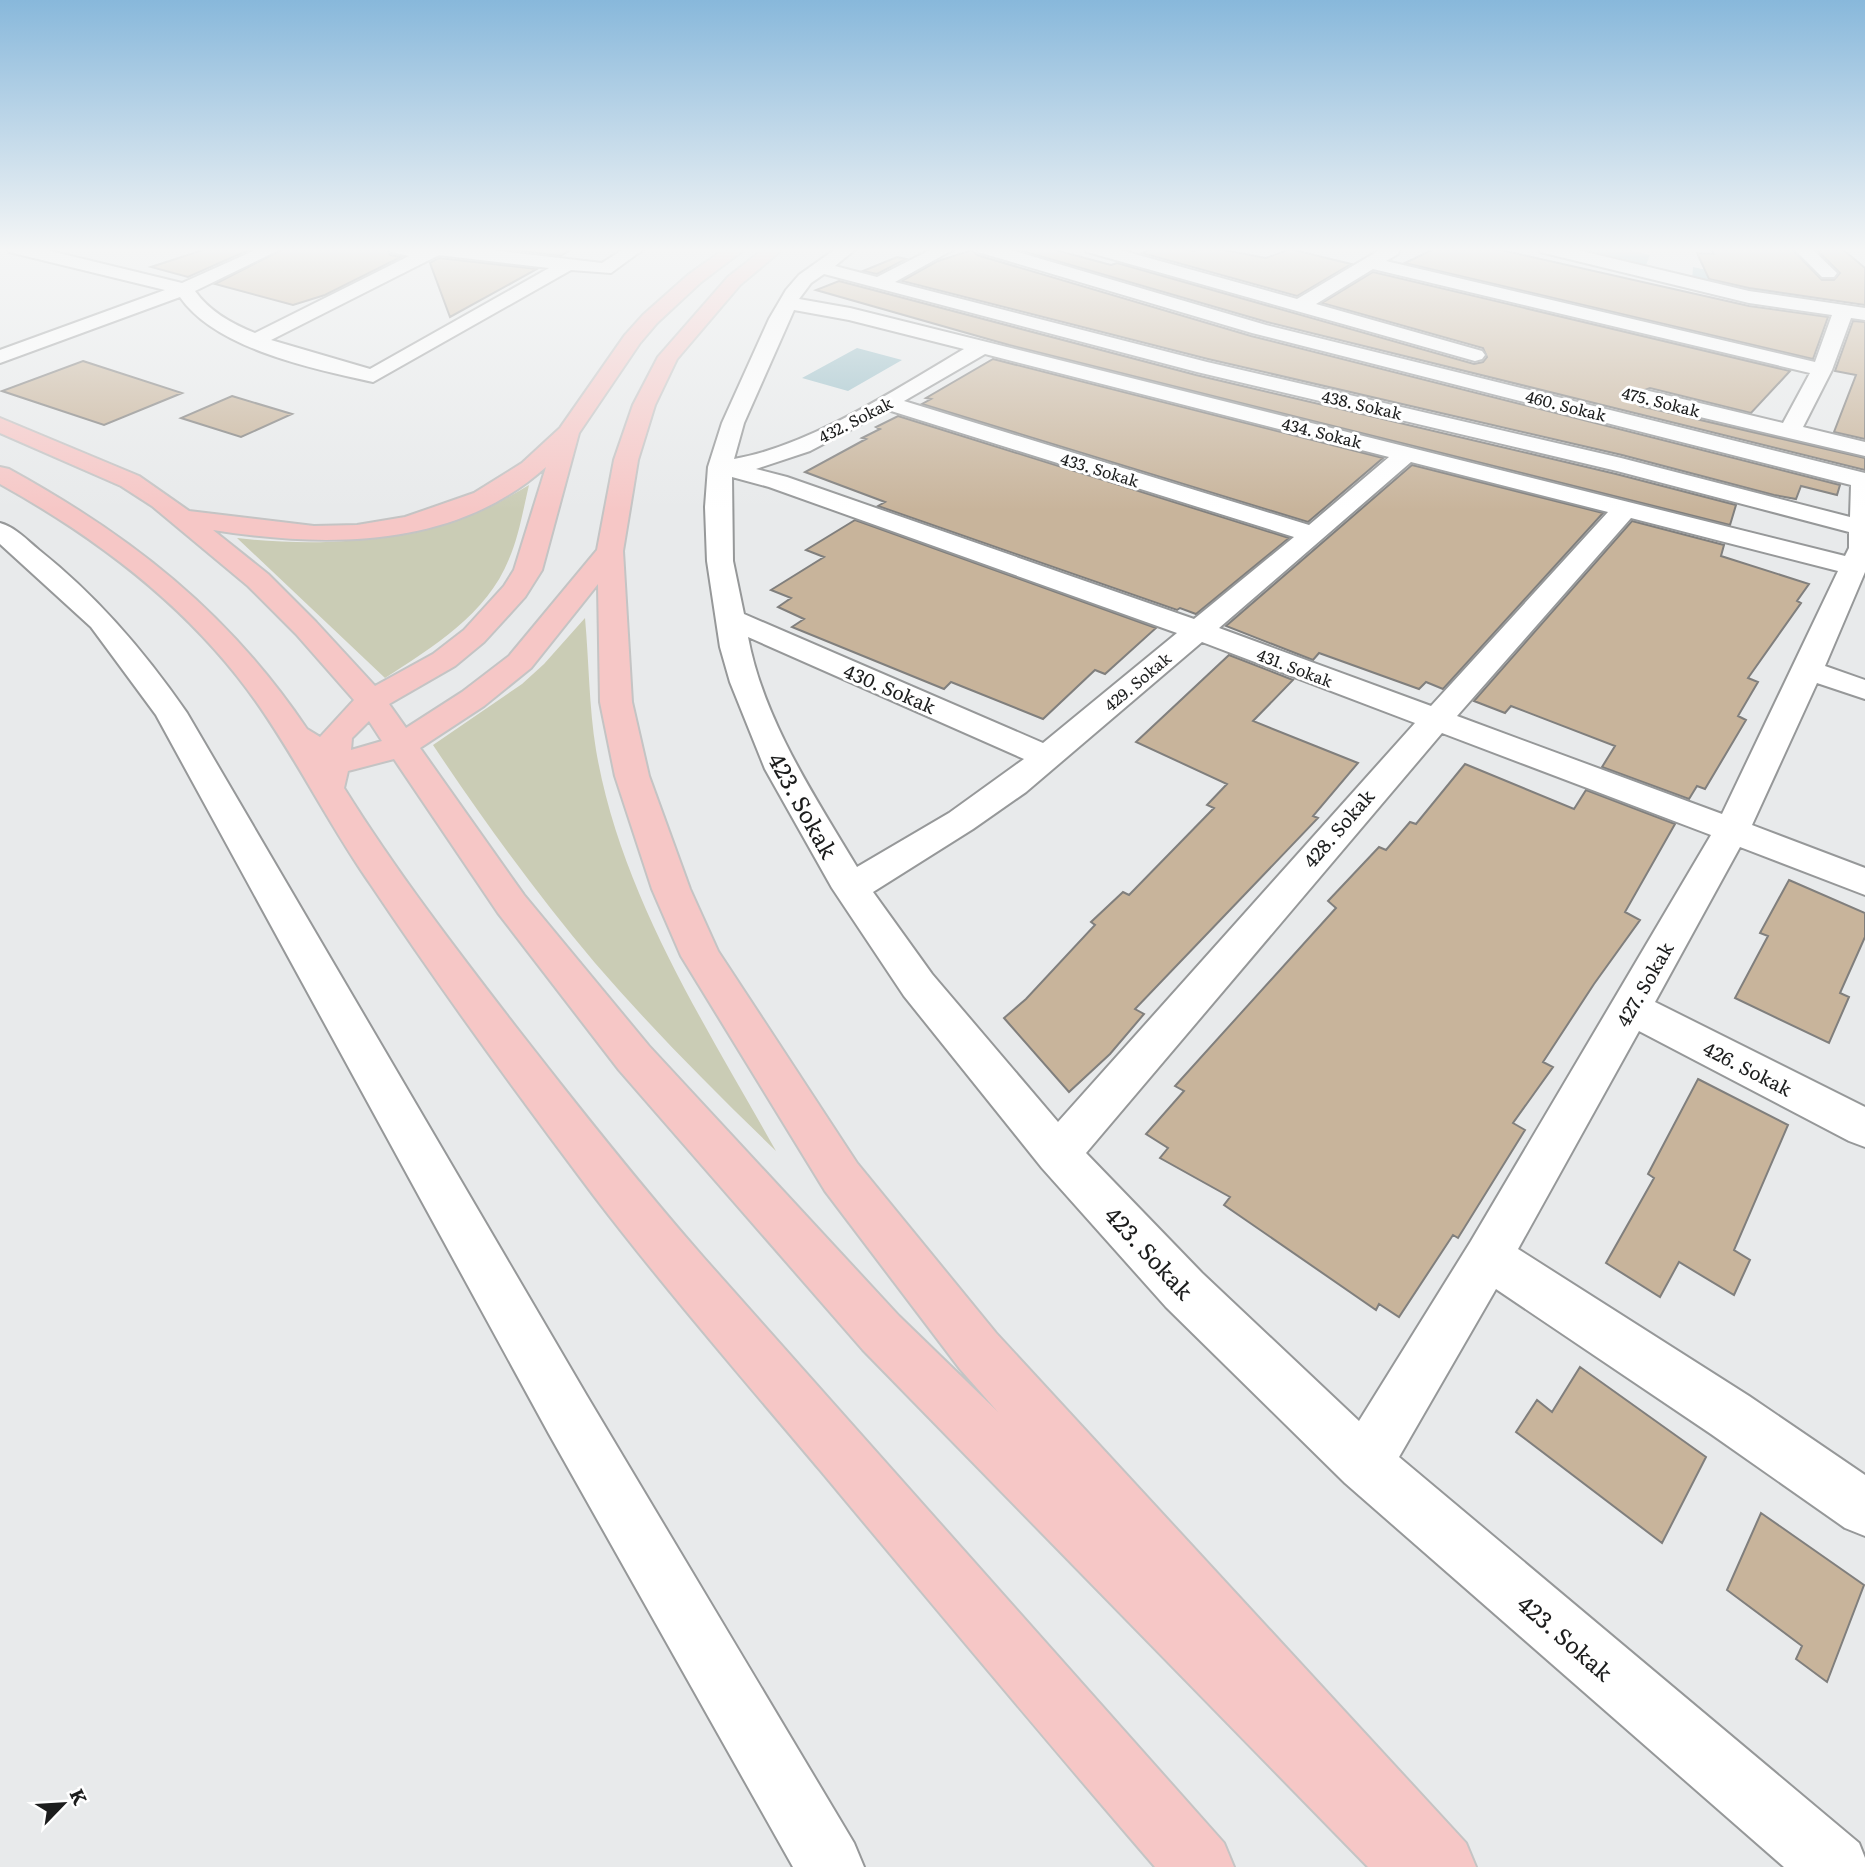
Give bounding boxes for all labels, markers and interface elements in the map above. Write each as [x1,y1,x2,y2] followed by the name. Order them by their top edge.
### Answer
[1620,380,1703,422] street label: 475. Sokak
[1320,383,1405,425] street label: 438. Sokak
[1523,383,1609,427] street label: 460. Sokak
[814,390,897,448] street label: 432. Sokak
[1280,410,1365,454] street label: 434. Sokak
[1058,446,1142,492] street label: 433. Sokak
[1254,642,1337,693] street label: 431. Sokak
[1098,646,1176,716] street label: 429. Sokak
[840,656,941,720] street label: 430. Sokak
[761,746,848,865] street label: 423. Sokak
[1296,782,1380,874] street label: 428. Sokak
[1609,936,1680,1031] street label: 427. Sokak
[1699,1034,1798,1102] street label: 426. Sokak
[1098,1198,1203,1307] street label: 423. Sokak
[1511,1586,1622,1689] street label: 423. Sokak
[28,1769,98,1839] north arrow
[63,1784,95,1809] text: K

